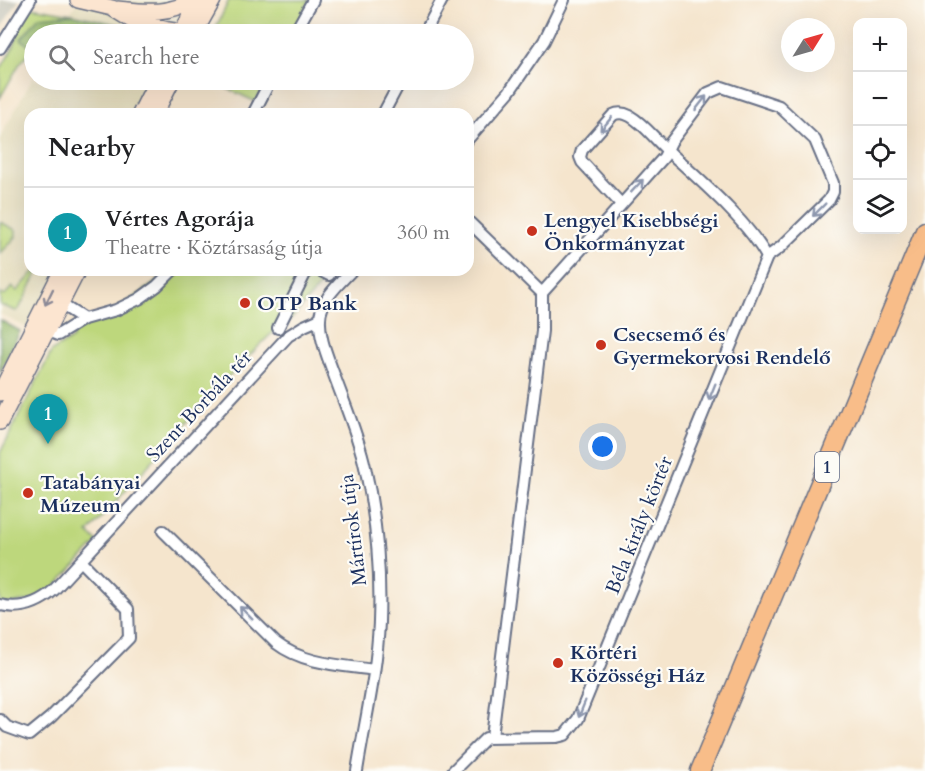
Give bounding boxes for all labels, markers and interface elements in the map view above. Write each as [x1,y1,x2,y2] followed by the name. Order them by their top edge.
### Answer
[781,18,835,72] north arrow
[853,18,907,234] map controls
[853,18,907,72] button: +
[24,24,474,90] search box
[45,41,78,74] icon: search
[93,42,200,72] text: Search here
[853,72,907,126] button: −
[694,95,707,111] one-way arrow
[599,116,613,131] one-way arrow
[853,126,907,180] button: locate
[48,130,136,165] text: Nearby
[630,179,644,194] one-way arrow
[853,180,907,234] button: layers
[811,203,826,218] one-way arrow
[105,204,255,234] text: Vértes Agorája
[544,207,719,257] place label: Lengyel Kisebbségi Önkormányzat
[62,219,73,246] text: 1
[397,219,450,246] text: 360 m
[525,224,539,238] marker: Lengyel Kisebbségi Önkormányzat
[105,234,323,261] text: Theatre · Köztársaság útja
[43,288,54,306] one-way arrow
[257,290,358,317] place label: OTP Bank
[238,296,252,310] marker: OTP Bank
[613,321,831,371] place label: Csecsemő és Gyermekorvosi Rendelő
[594,338,608,352] marker: Csecsemő és Gyermekorvosi Rendelő
[140,344,258,468] street label: Szent Borbála tér
[706,382,717,401] one-way arrow
[28,394,68,444] pin: 1
[588,432,617,461] your location
[599,451,679,598] street label: Béla király körtér
[815,452,839,482] road number: 1
[40,469,141,519] place label: Tatabányai Múzeum
[333,472,373,587] street label: Mártírok útja
[21,486,35,500] marker: Tatabányai Múzeum
[238,606,253,621] one-way arrow
[570,639,705,689] place label: Körtéri Közösségi Ház
[551,656,565,670] marker: Körtéri Közösségi Ház
[576,699,587,717] one-way arrow

